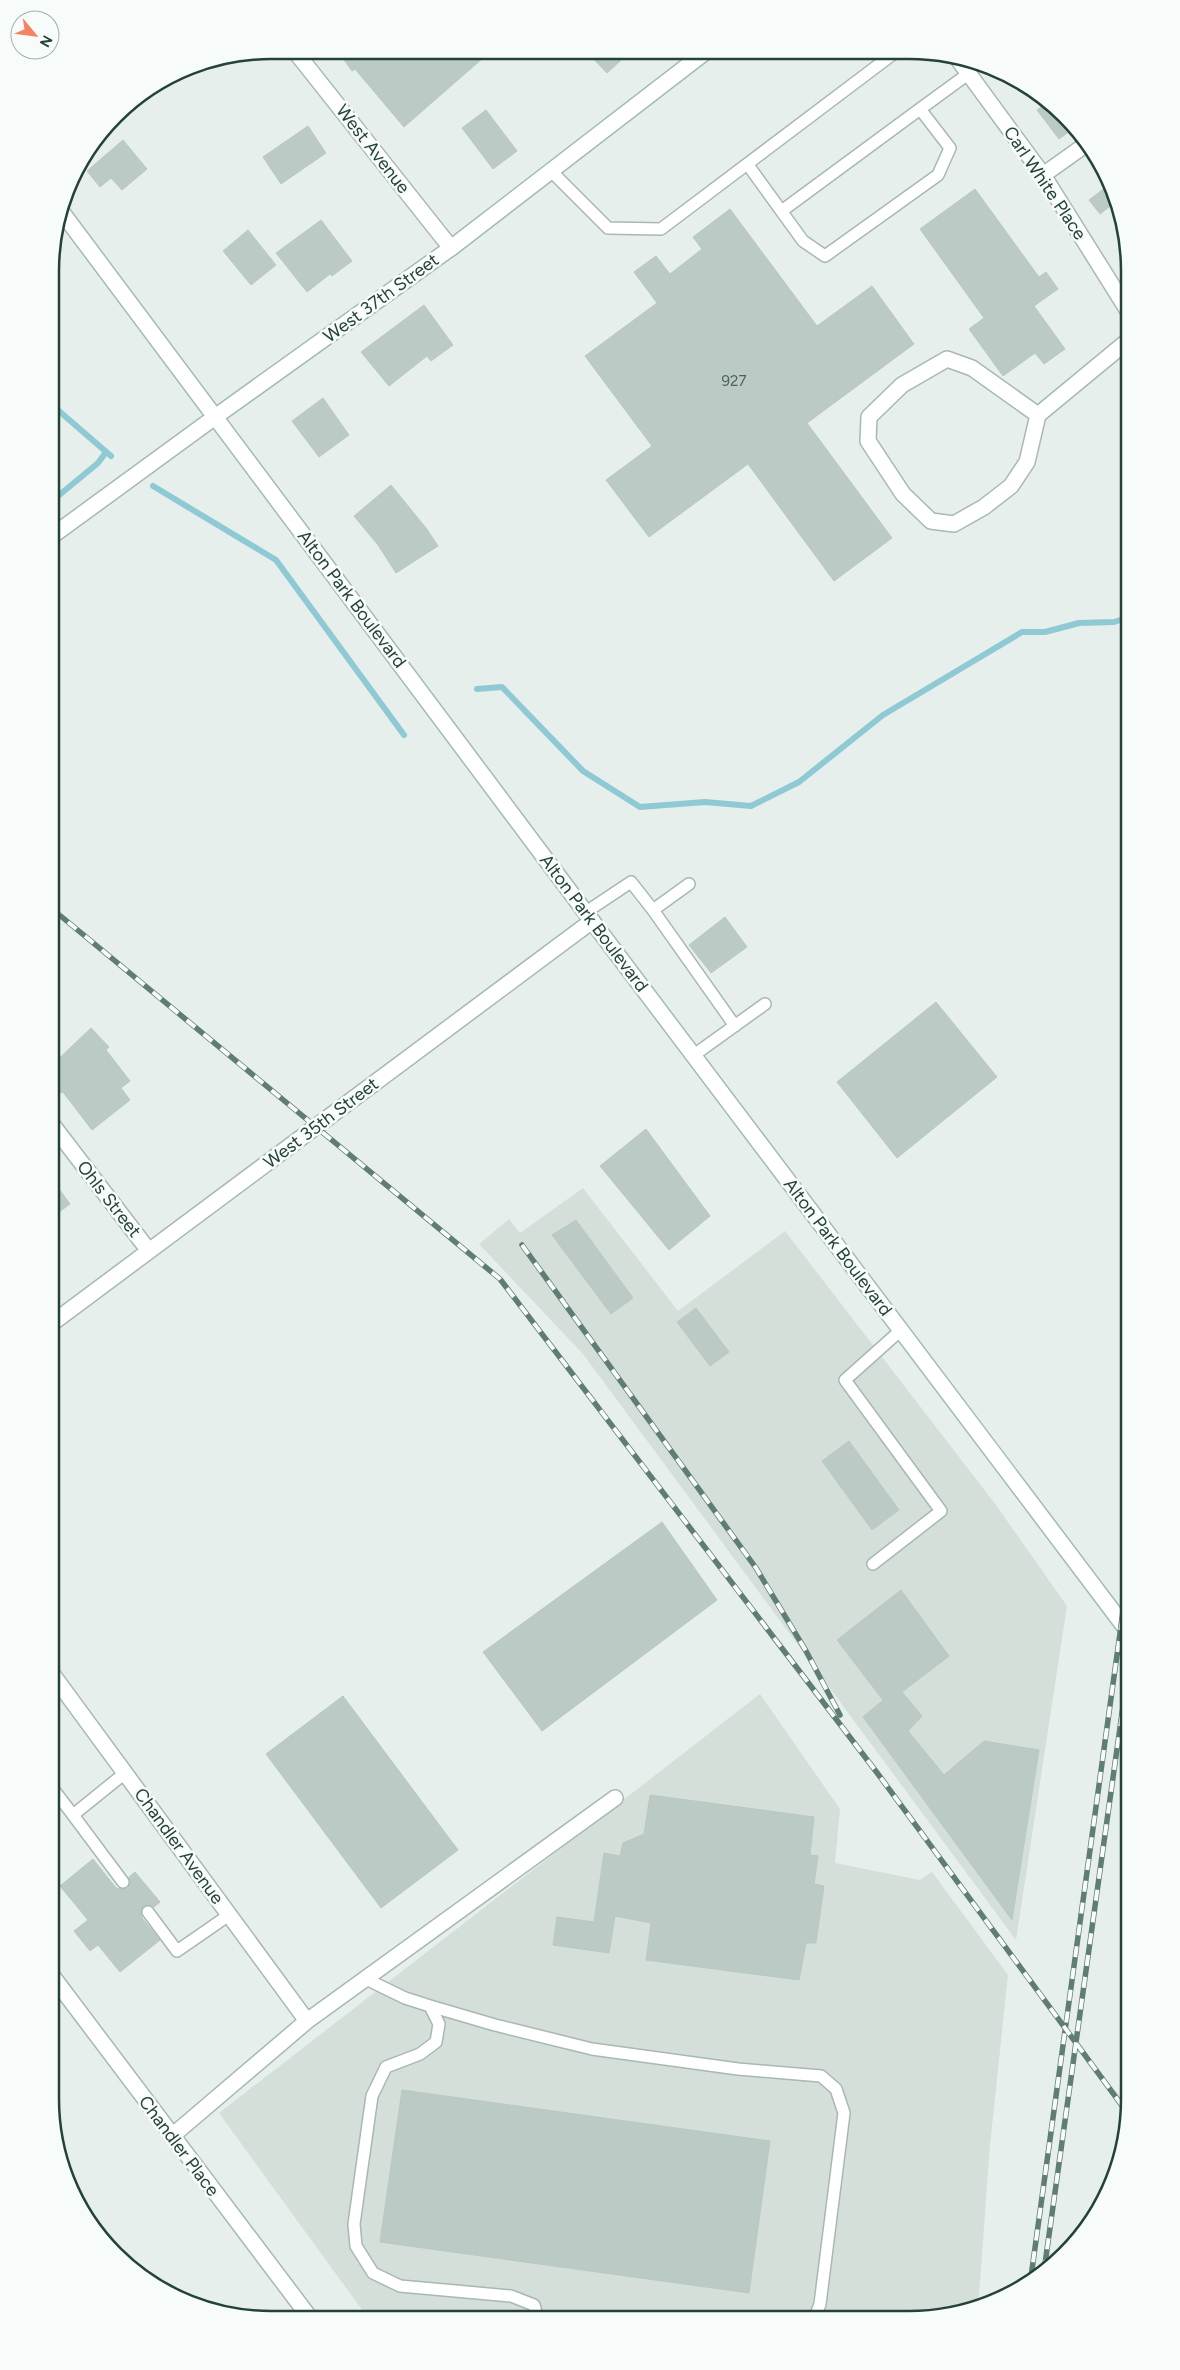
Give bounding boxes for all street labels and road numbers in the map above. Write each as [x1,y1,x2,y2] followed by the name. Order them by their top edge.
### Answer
[331,100,415,198] street label: West Avenue
[999,122,1091,244] street label: Carl White Place
[319,249,443,347] street label: West 37th Street
[293,526,411,672] street label: Alton Park Boulevard
[535,850,653,996] street label: Alton Park Boulevard
[259,1073,383,1173] street label: West 35th Street
[72,1156,146,1242] street label: Ohls Street
[779,1174,897,1320] street label: Alton Park Boulevard
[130,1784,229,1908] street label: Chandler Avenue
[134,2091,224,2201] street label: Chandler Place

